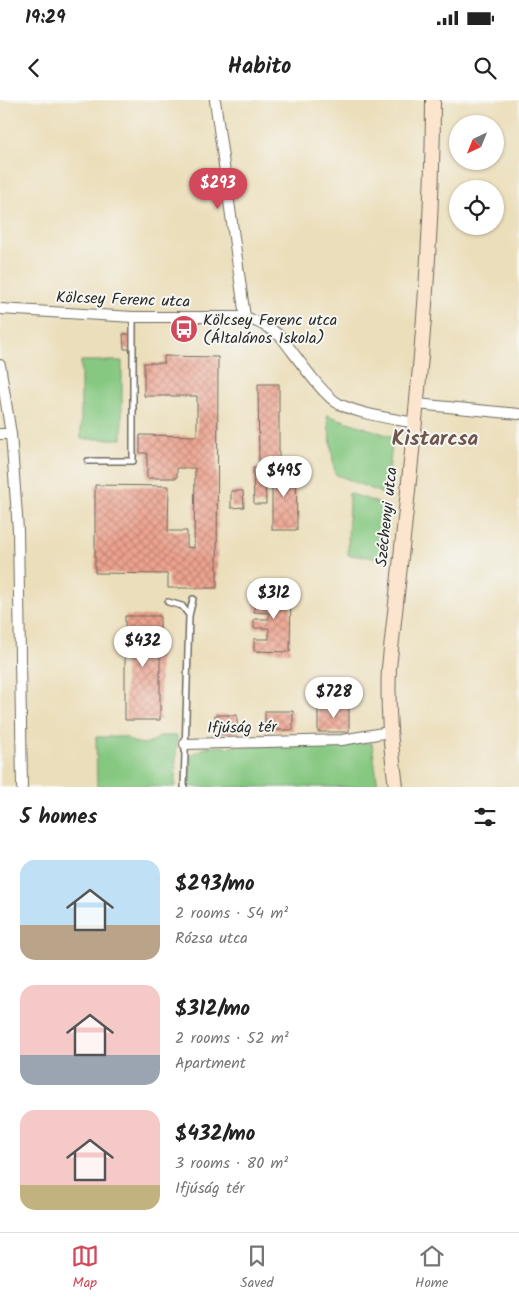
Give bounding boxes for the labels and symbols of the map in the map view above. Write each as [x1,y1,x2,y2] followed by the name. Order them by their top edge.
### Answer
[449,115,504,170] north arrow
[188,168,248,210] pin: $293
[55,285,191,315] street label: Kölcsey Ferenc utca
[203,308,337,351] place label: Kölcsey Ferenc utca (Általános Iskola)
[169,314,199,344] bus stop icon: Kölcsey Ferenc utca (Általános Iskola)
[392,423,479,456] district label: Kistarcsa
[254,456,314,498] pin: $495
[369,466,405,568] street label: Széchenyi utca
[244,578,304,620] pin: $312
[113,626,173,668] pin: $432
[304,676,364,719] pin: $728
[207,715,279,741] street label: Ifjúság tér

